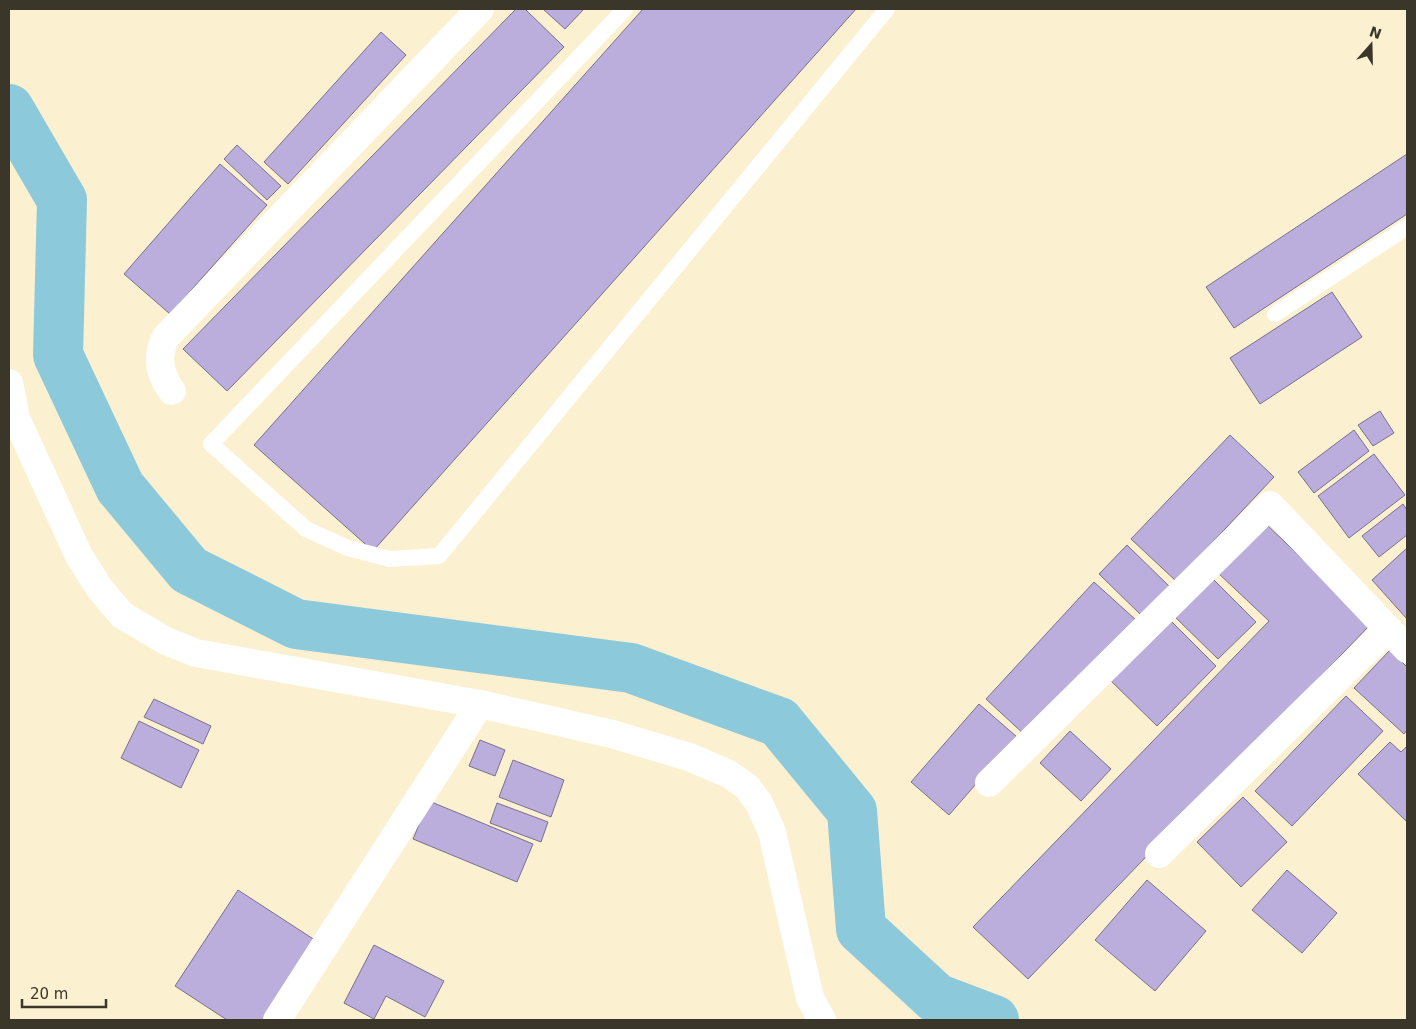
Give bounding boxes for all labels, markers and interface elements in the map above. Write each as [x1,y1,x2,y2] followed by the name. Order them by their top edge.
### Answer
[1346,20,1396,70] north arrow
[1367,23,1384,42] text: N
[22,976,106,1008] scale bar
[30,985,68,1003] text: 20 m

